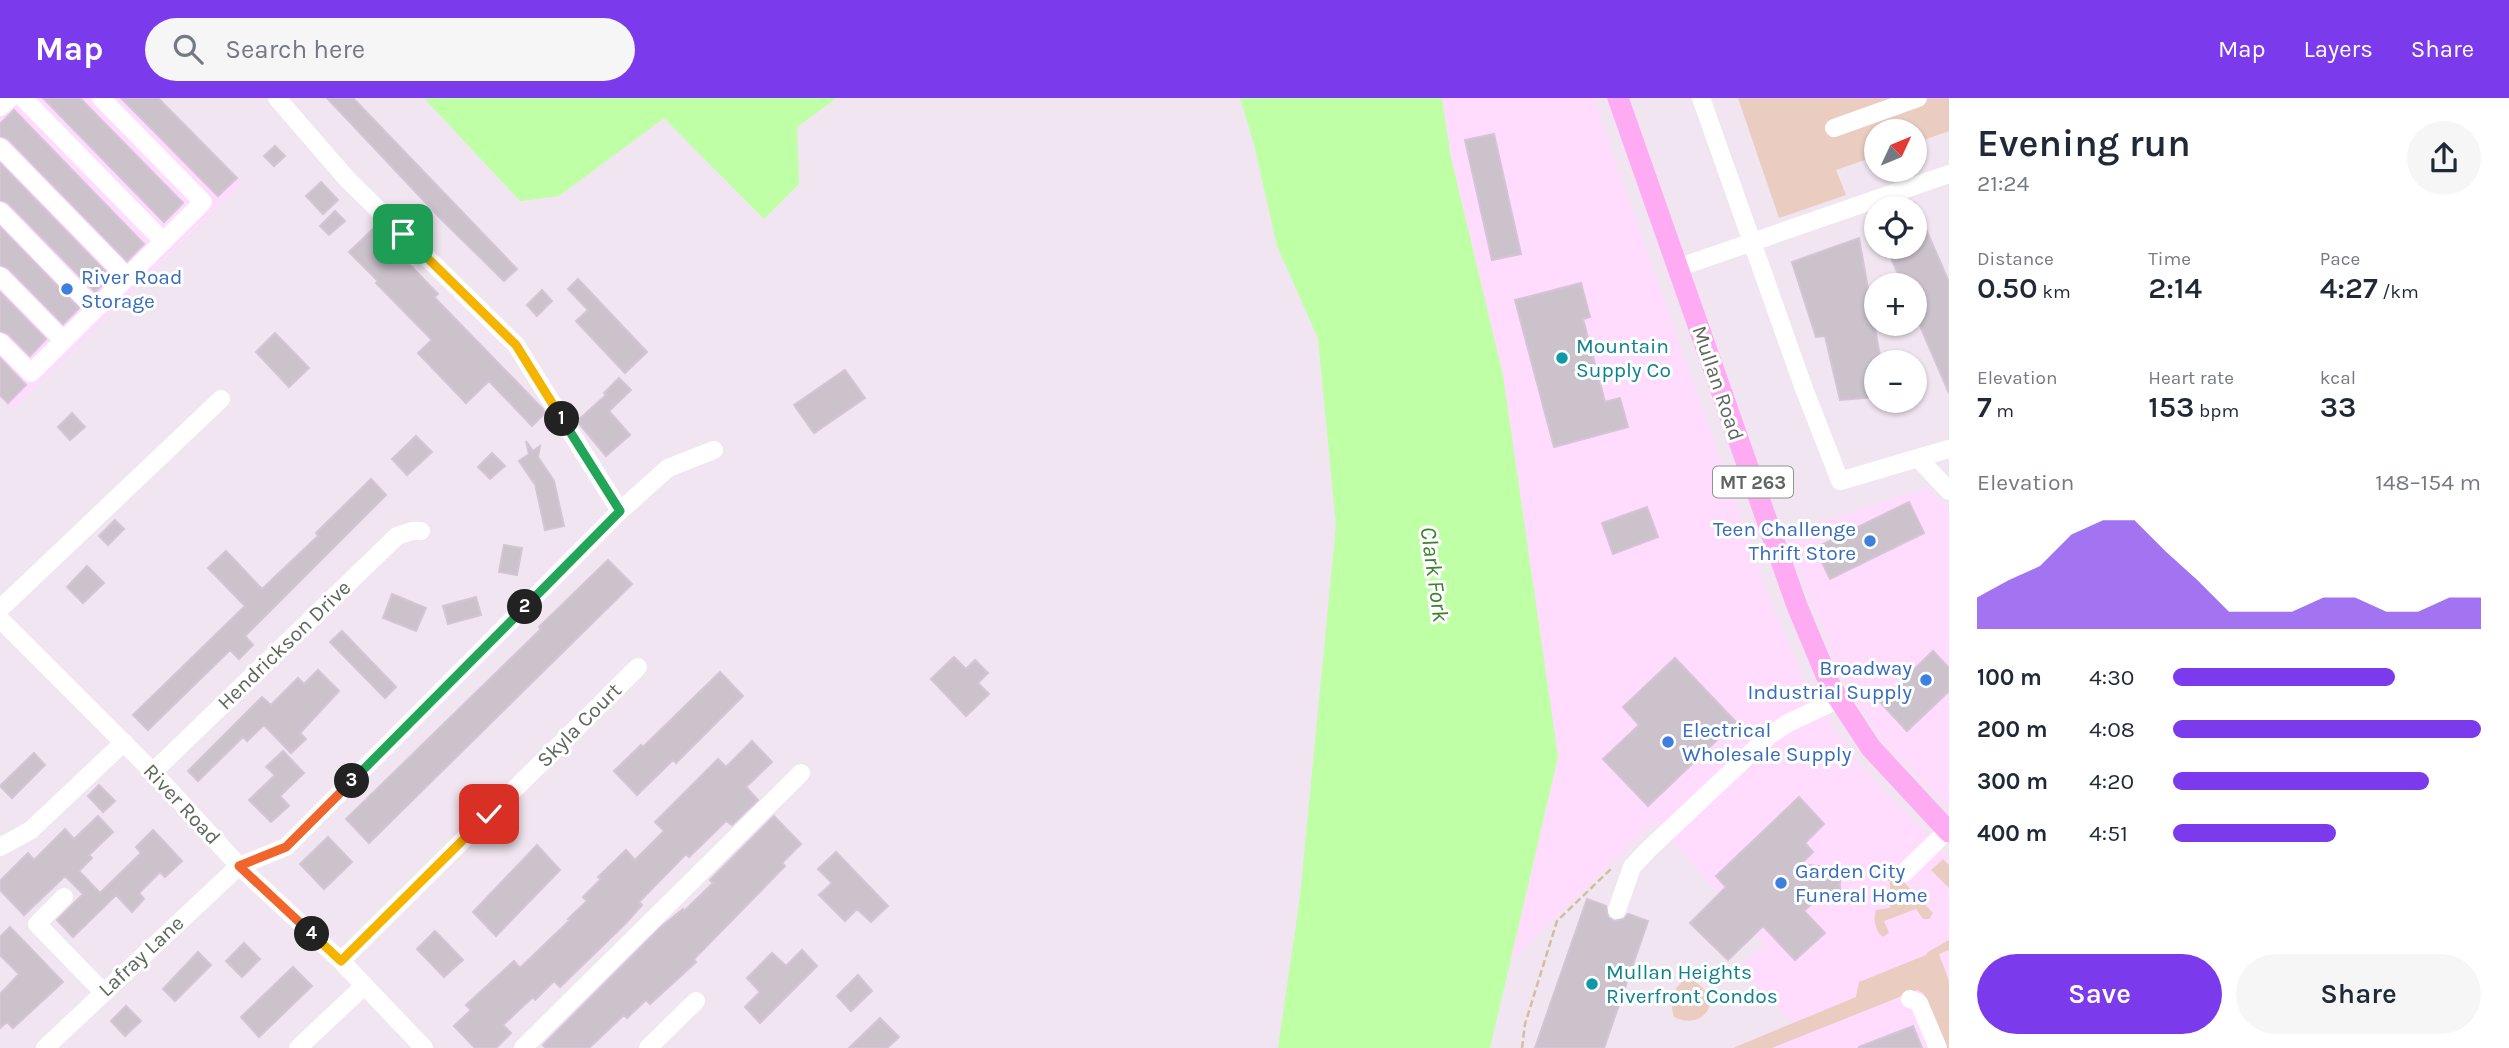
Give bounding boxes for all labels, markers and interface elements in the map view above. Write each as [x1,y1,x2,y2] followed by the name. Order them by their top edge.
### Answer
[145,18,635,81] search box
[35,30,103,68] text: Map
[169,30,207,68] icon: search
[225,34,365,65] text: Search here
[2218,35,2266,63] text: Map
[2304,35,2373,63] text: Layers
[2411,35,2474,63] text: Share
[1864,119,1927,182] north arrow
[1864,119,1927,413] map controls
[1977,121,2191,166] text: Evening run
[2407,121,2481,195] button: share
[1977,170,2029,197] text: 21:24
[1864,196,1927,259] button: locate
[373,204,433,264] pin
[384,215,422,253] icon: arrive
[1977,248,2054,270] text: Distance
[2148,248,2191,270] text: Time
[2320,248,2360,270] text: Pace
[81,265,182,313] place label: River Road Storage
[1977,270,2038,306] text: 0.50
[2148,270,2202,306] text: 2:14
[2320,270,2378,306] text: 4:27
[1864,273,1927,336] button: +
[59,281,75,297] marker: River Road Storage
[2038,281,2071,303] text: km
[2378,281,2419,303] text: /km
[1687,322,1749,444] street label: Mullan Road
[1576,334,1671,382] place label: Mountain Supply Co
[1554,350,1570,366] marker: Mountain Supply Co
[1864,350,1927,413] button: −
[1977,367,2057,389] text: Elevation
[2148,367,2234,389] text: Heart rate
[2320,367,2356,389] text: kcal
[1977,389,1992,425] text: 7
[2148,389,2195,425] text: 153
[2320,389,2356,425] text: 33
[1992,400,2014,422] text: m
[2195,400,2239,422] text: bpm
[544,402,580,436] pin: 1
[558,407,565,429] text: 1
[1713,466,1793,498] road number: MT 263
[1977,469,2074,496] text: Elevation
[2375,469,2481,496] text: 148–154 m
[1713,517,1856,565] place label: Teen Challenge Thrift Store
[1414,525,1455,624] water label: Clark Fork
[1862,533,1878,549] marker: Teen Challenge Thrift Store
[212,575,356,715] street label: Hendrickson Drive
[508,589,542,624] pin: 2
[519,595,530,617] text: 2
[1747,656,1912,704] place label: Broadway Industrial Supply
[1977,664,2042,691] text: 100 m
[2089,664,2134,691] text: 4:30
[1918,672,1934,688] marker: Broadway Industrial Supply
[532,678,626,772] street label: Skyla Court
[1977,716,2048,743] text: 200 m
[2089,716,2135,743] text: 4:08
[1682,718,1852,766] place label: Electrical Wholesale Supply
[1660,734,1676,750] marker: Electrical Wholesale Supply
[139,759,225,849] street label: River Road
[334,764,370,798] pin: 3
[1977,768,2048,795] text: 300 m
[2089,768,2134,795] text: 4:20
[346,769,357,791] text: 3
[459,784,519,844] pin
[470,795,508,833] icon: check
[1977,820,2047,847] text: 400 m
[2089,820,2128,847] text: 4:51
[1795,859,1928,907] place label: Garden City Funeral Home
[1773,875,1789,891] marker: Garden City Funeral Home
[94,911,188,1001] street label: Lafray Lane
[294,916,330,952] pin: 4
[306,922,317,944] text: 4
[1977,954,2222,1034] button: Save
[2236,954,2481,1034] button: Share
[1606,960,1778,1008] place label: Mullan Heights Riverfront Condos
[1584,976,1600,992] marker: Mullan Heights Riverfront Condos

